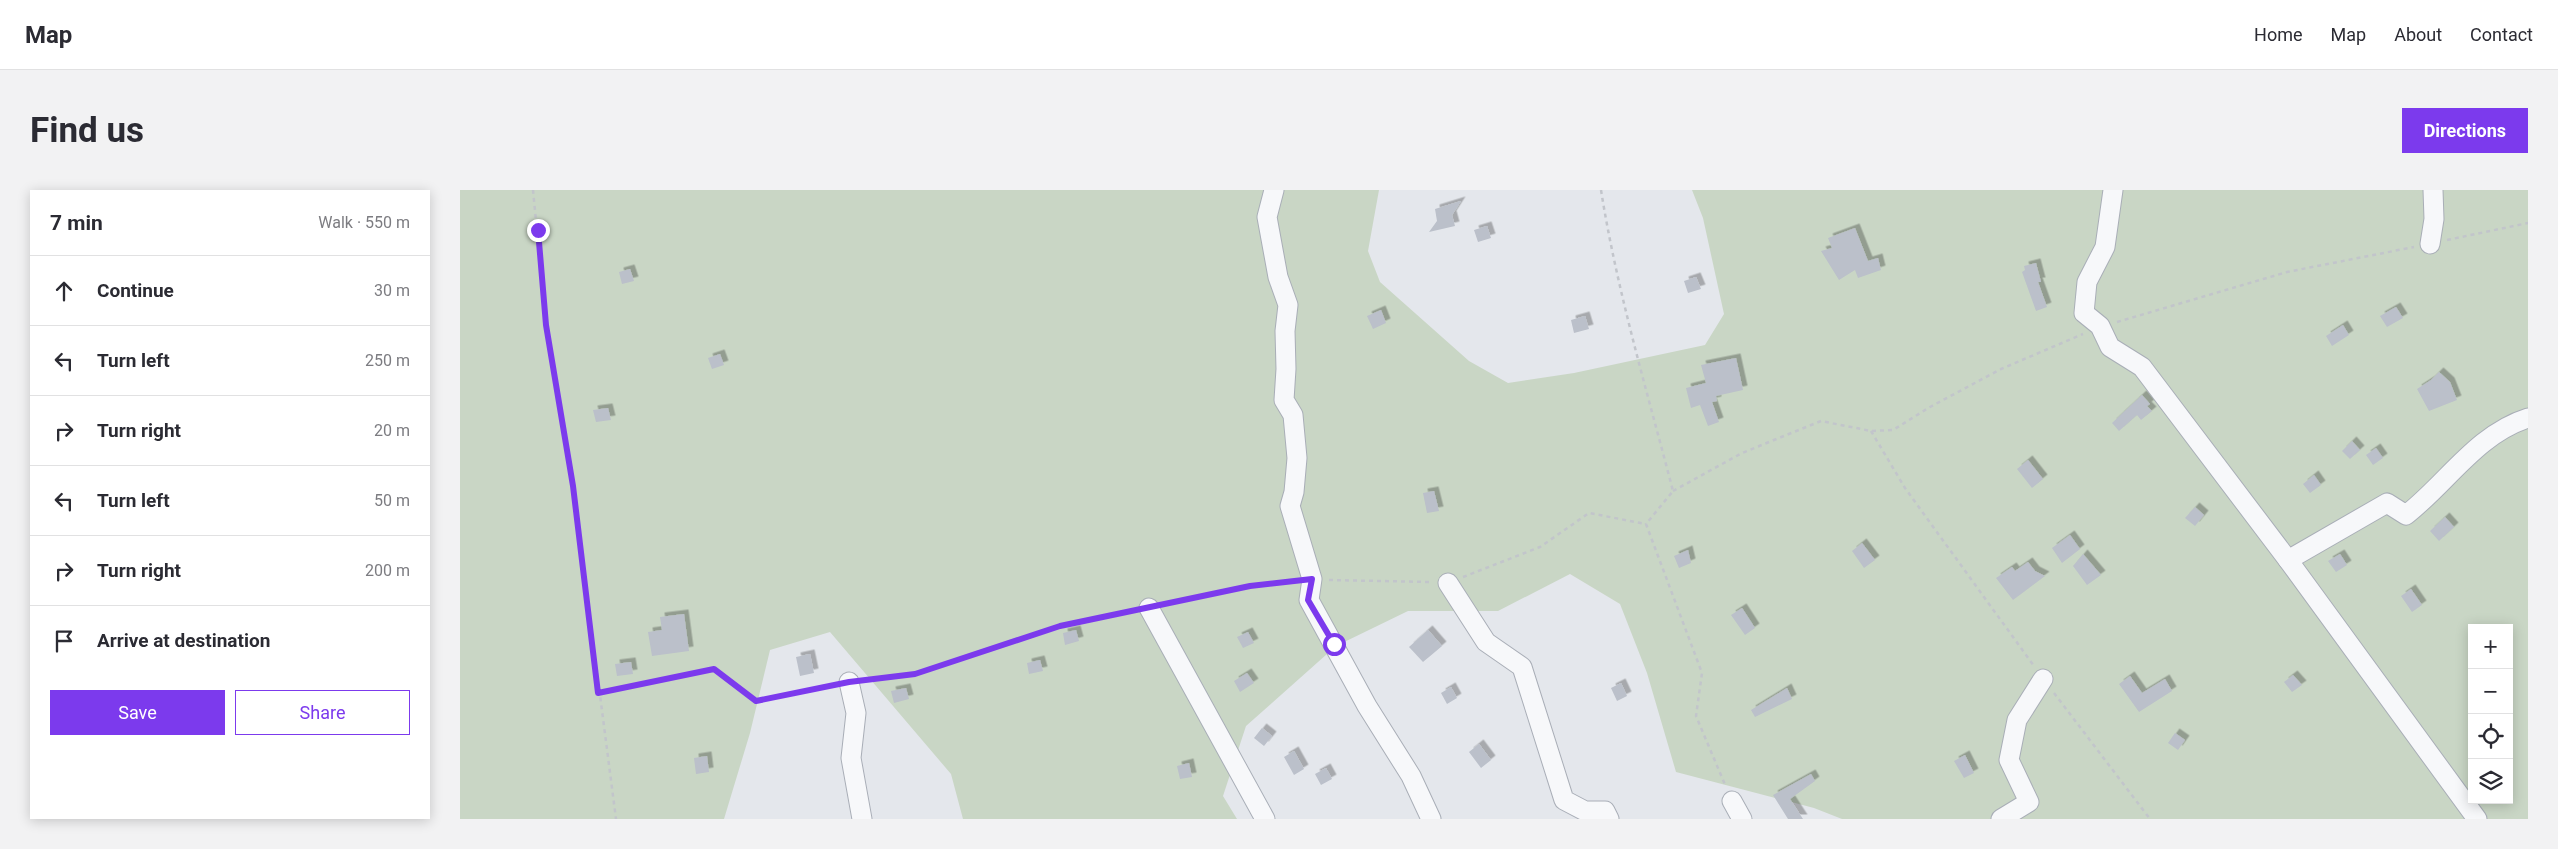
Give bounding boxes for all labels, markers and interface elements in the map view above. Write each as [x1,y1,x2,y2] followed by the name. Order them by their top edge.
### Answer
[25,21,72,49] text: Map
[2254,24,2303,45] text: Home
[2331,24,2366,45] text: Map
[2394,24,2442,45] text: About
[2470,24,2533,45] text: Contact
[2402,108,2528,153] button: Directions
[30,110,144,151] text: Find us
[50,211,103,235] text: 7 min
[318,213,410,232] text: Walk · 550 m
[527,219,550,242] route end
[50,277,78,305] icon: ahead
[97,279,174,302] text: Continue
[374,281,410,300] text: 30 m
[50,347,78,375] icon: left
[97,349,170,372] text: Turn left
[365,351,410,370] text: 250 m
[50,417,78,445] icon: right
[97,419,181,442] text: Turn right
[374,421,410,440] text: 20 m
[50,487,78,515] icon: left
[97,489,170,512] text: Turn left
[374,491,410,510] text: 50 m
[50,557,78,585] icon: right
[97,559,181,582] text: Turn right
[365,561,410,580] text: 200 m
[2468,624,2513,804] map controls
[2468,624,2513,669] button: +
[50,627,78,655] icon: arrive
[97,629,270,652] text: Arrive at destination
[1323,633,1346,656] route start
[2468,669,2513,714] button: −
[50,690,225,735] button: Save
[235,690,410,735] button: Share
[2468,714,2513,759] button: locate
[2468,759,2513,804] button: layers

